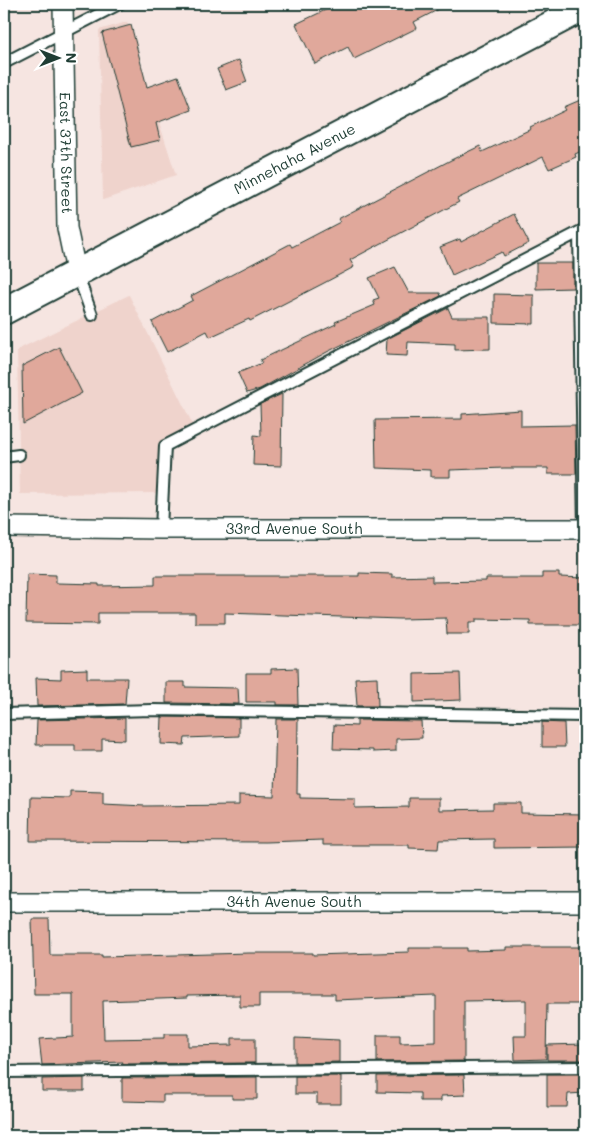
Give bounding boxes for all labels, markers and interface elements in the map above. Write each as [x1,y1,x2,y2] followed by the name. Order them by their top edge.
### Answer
[32,32,82,82] north arrow
[62,53,81,63] text: N
[56,92,78,214] street label: East 37th Street
[230,118,359,198] street label: Minnehaha Avenue
[226,518,362,538] street label: 33rd Avenue South
[227,891,361,911] street label: 34th Avenue South

